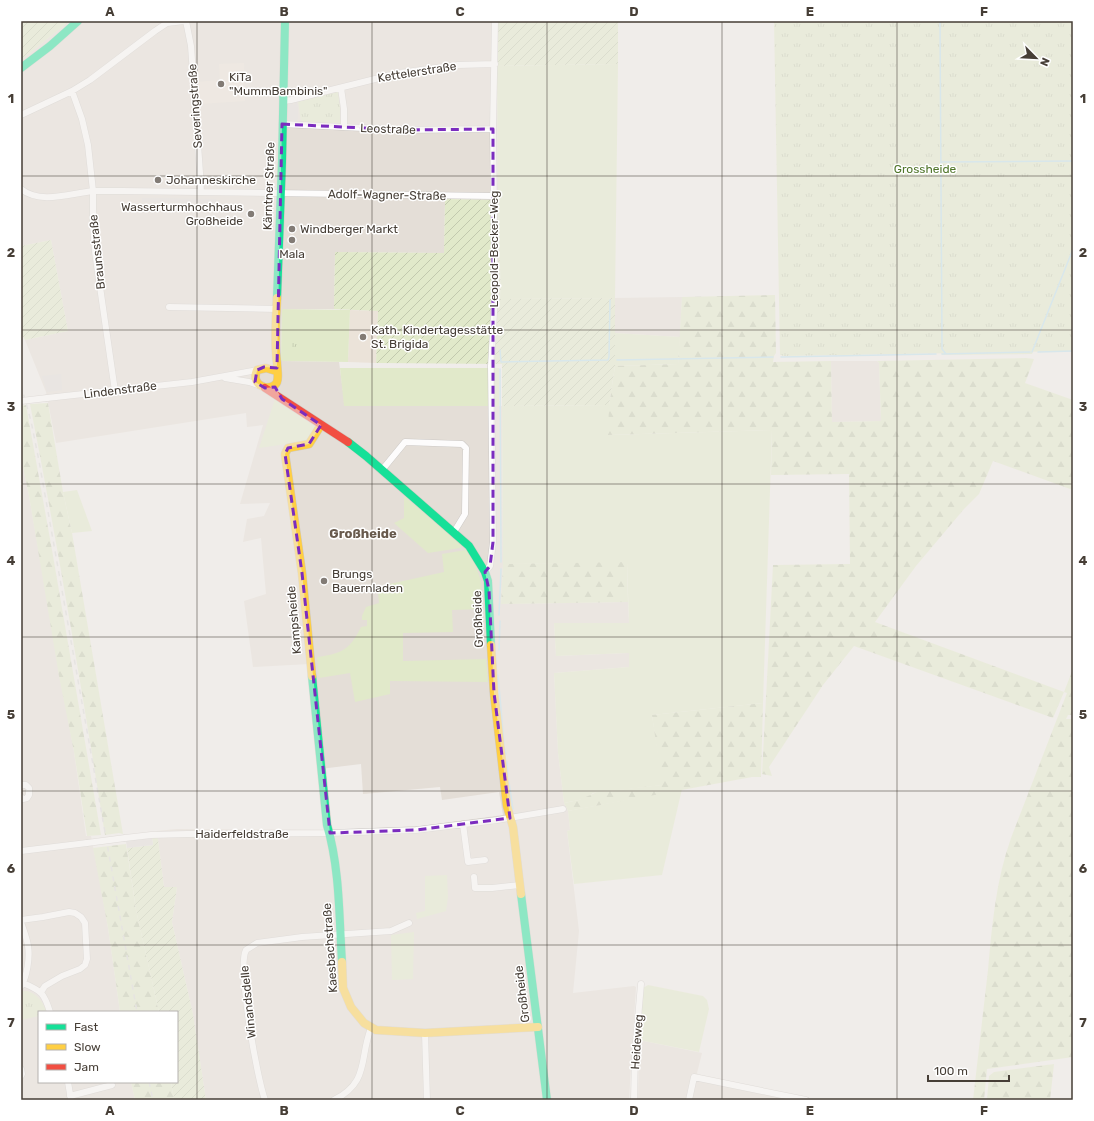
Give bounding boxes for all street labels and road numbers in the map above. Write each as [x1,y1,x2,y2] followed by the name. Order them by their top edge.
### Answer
[377,59,458,85] street label: Kettelerstraße
[185,63,205,149] street label: Severingstraße
[360,121,416,137] street label: Leostraße
[260,141,278,230] street label: Kärntner Straße
[328,187,447,203] street label: Adolf-Wagner-Straße
[487,191,501,307] street label: Leopold-Becker-Weg
[86,214,108,290] street label: Braunsstraße
[83,379,158,401] street label: Lindenstraße
[284,585,304,655] street label: Kampsheide
[470,590,486,648] street label: Großheide
[195,827,289,841] street label: Haiderfeldstraße
[320,902,340,993] street label: Kaesbachstraße
[512,964,532,1023] street label: Großheide
[237,965,259,1039] street label: Winandsdelle
[628,1014,646,1070] street label: Heideweg

